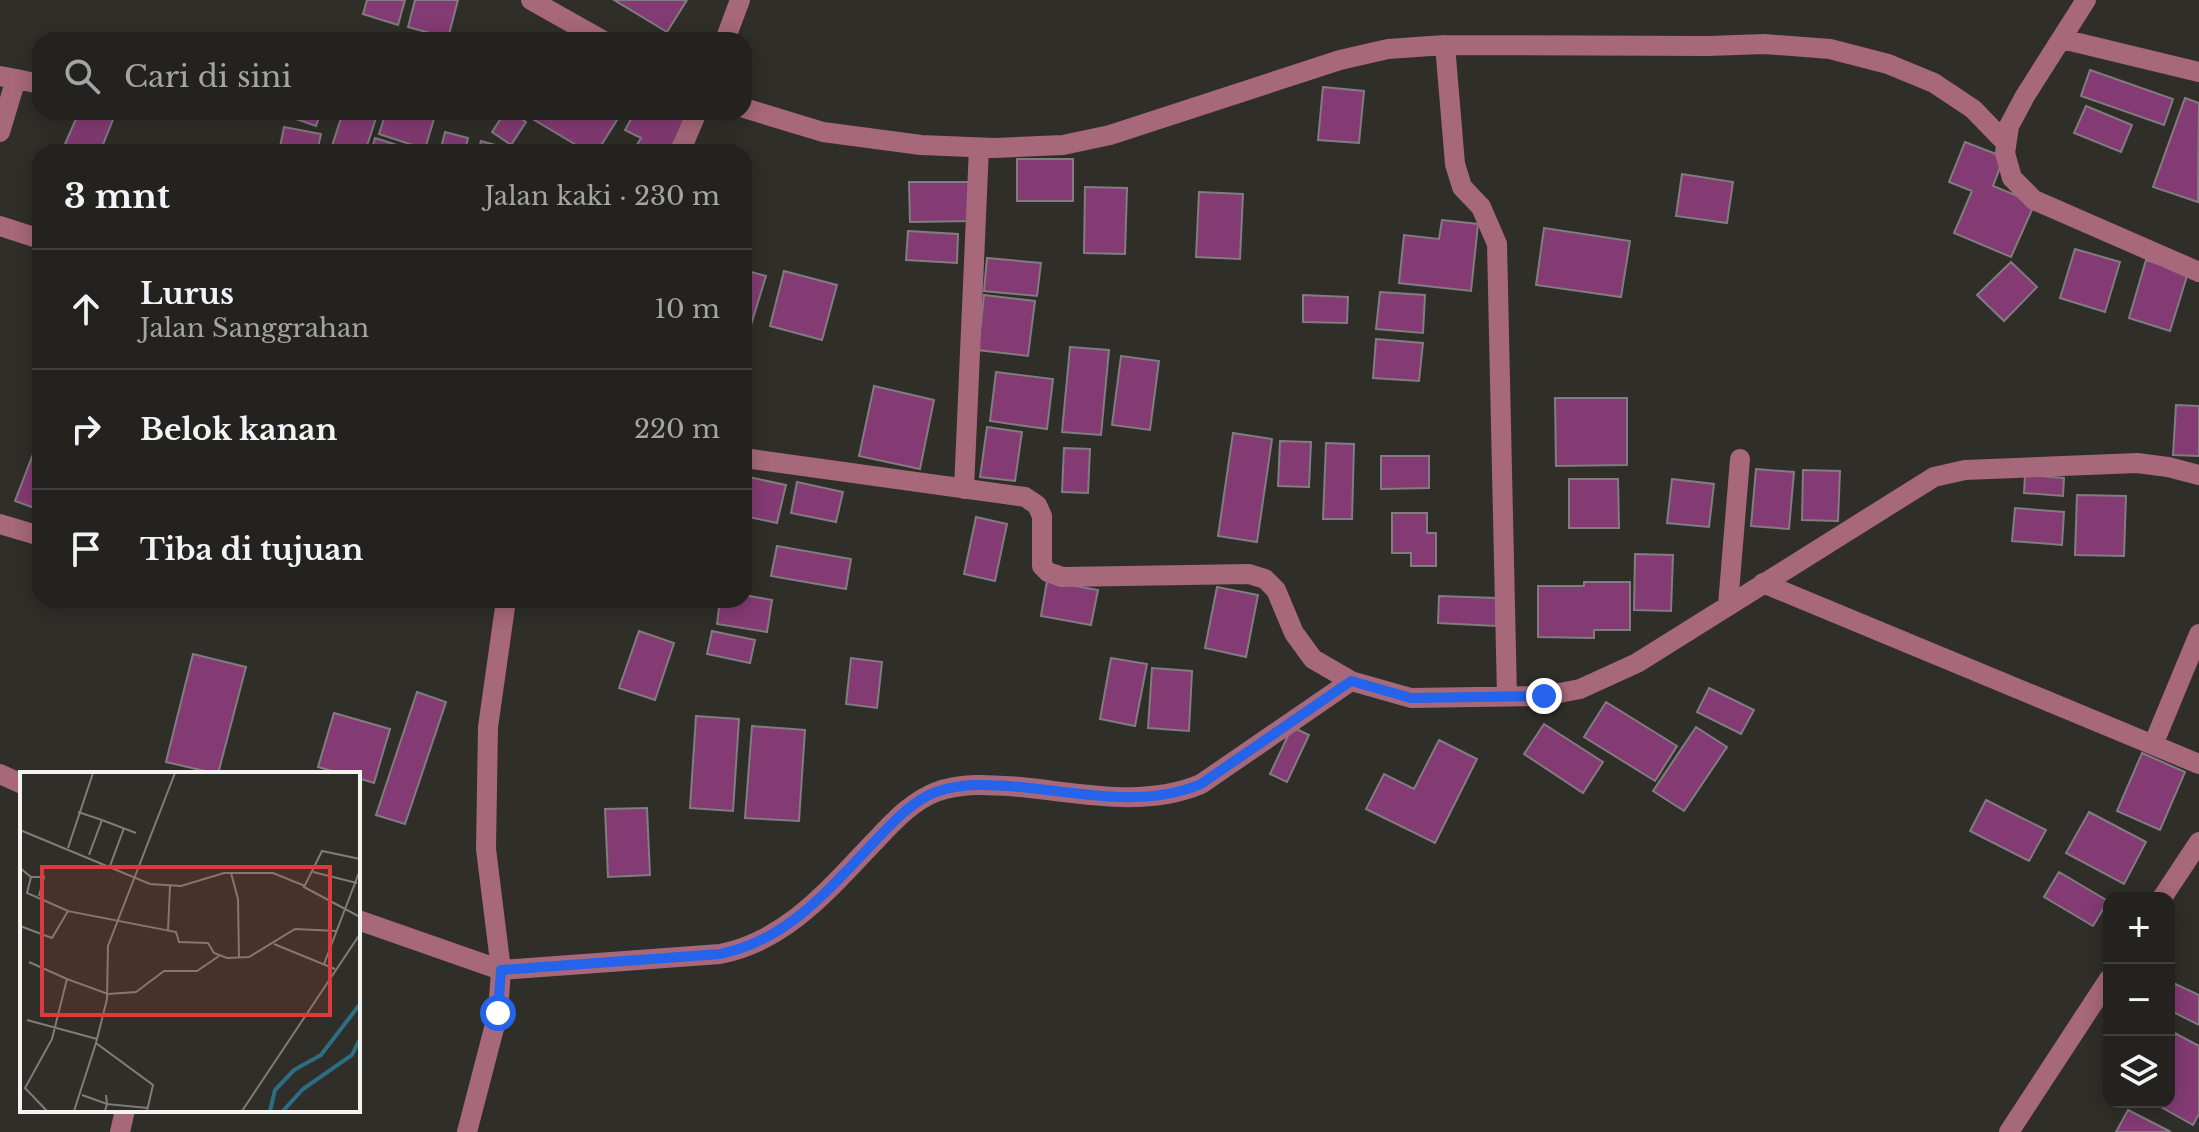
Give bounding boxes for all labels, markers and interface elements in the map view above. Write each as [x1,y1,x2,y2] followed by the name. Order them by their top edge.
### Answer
[32,32,752,120] search box
[60,54,104,98] icon: search
[124,58,292,95] text: Cari di sini
[64,175,170,217] text: 3 mnt
[484,180,720,212] text: Jalan kaki · 230 m
[140,275,234,312] text: Lurus
[64,287,108,331] icon: ahead
[654,293,720,325] text: 10 m
[140,312,369,344] text: Jalan Sanggrahan
[64,407,108,451] icon: right
[140,411,337,448] text: Belok kanan
[634,413,720,445] text: 220 m
[64,527,108,571] icon: arrive
[140,531,363,568] text: Tiba di tujuan
[1526,678,1562,714] route end
[20,772,360,1112] inset map
[2103,892,2175,1108] map controls
[2103,892,2175,964] button: +
[2103,964,2175,1036] button: −
[480,995,516,1031] route start
[2103,1036,2175,1108] button: layers

